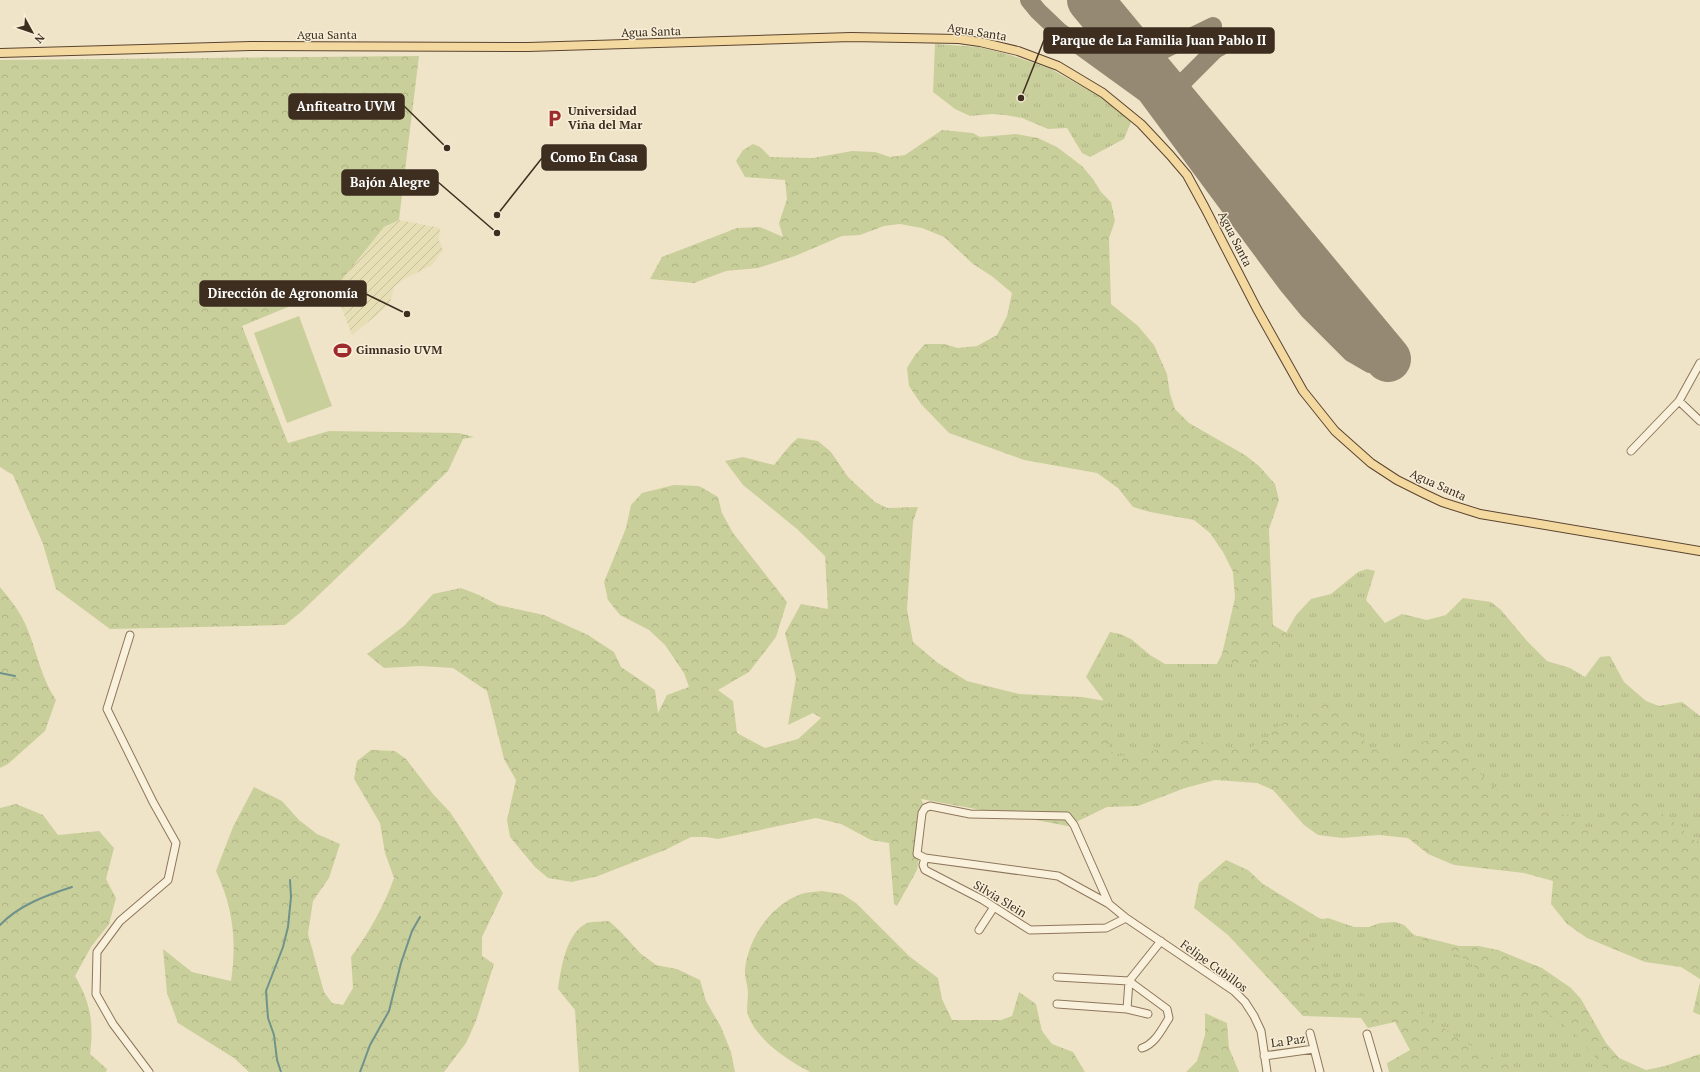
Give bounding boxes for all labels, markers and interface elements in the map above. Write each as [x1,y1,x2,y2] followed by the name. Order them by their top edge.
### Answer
[12,12,52,52] north arrow
[946,19,1008,44] street label: Agua Santa
[621,23,681,40] street label: Agua Santa
[297,27,357,42] street label: Agua Santa
[1044,28,1274,53] callout: Parque de La Familia Juan Pablo II
[31,31,48,47] text: N
[1052,31,1266,49] text: Parque de La Familia Juan Pablo II
[289,94,404,119] callout: Anfiteatro UVM
[297,97,395,115] text: Anfiteatro UVM
[568,103,643,132] place label: Universidad Viña del Mar
[545,108,565,128] parking icon: Universidad Viña del Mar
[542,145,646,170] callout: Como En Casa
[550,148,639,166] text: Como En Casa
[342,170,438,195] callout: Bajón Alegre
[350,173,430,191] text: Bajón Alegre
[1215,209,1256,269] street label: Agua Santa
[200,281,366,306] callout: Dirección de Agronomía
[208,284,359,302] text: Dirección de Agronomía
[333,340,353,360] sports icon: Gimnasio UVM
[356,342,442,357] place label: Gimnasio UVM
[1408,465,1469,504] street label: Agua Santa
[971,877,1029,920] street label: Silvia Slein
[1178,936,1251,995] street label: Felipe Cubillos
[1270,1031,1306,1050] street label: La Paz

